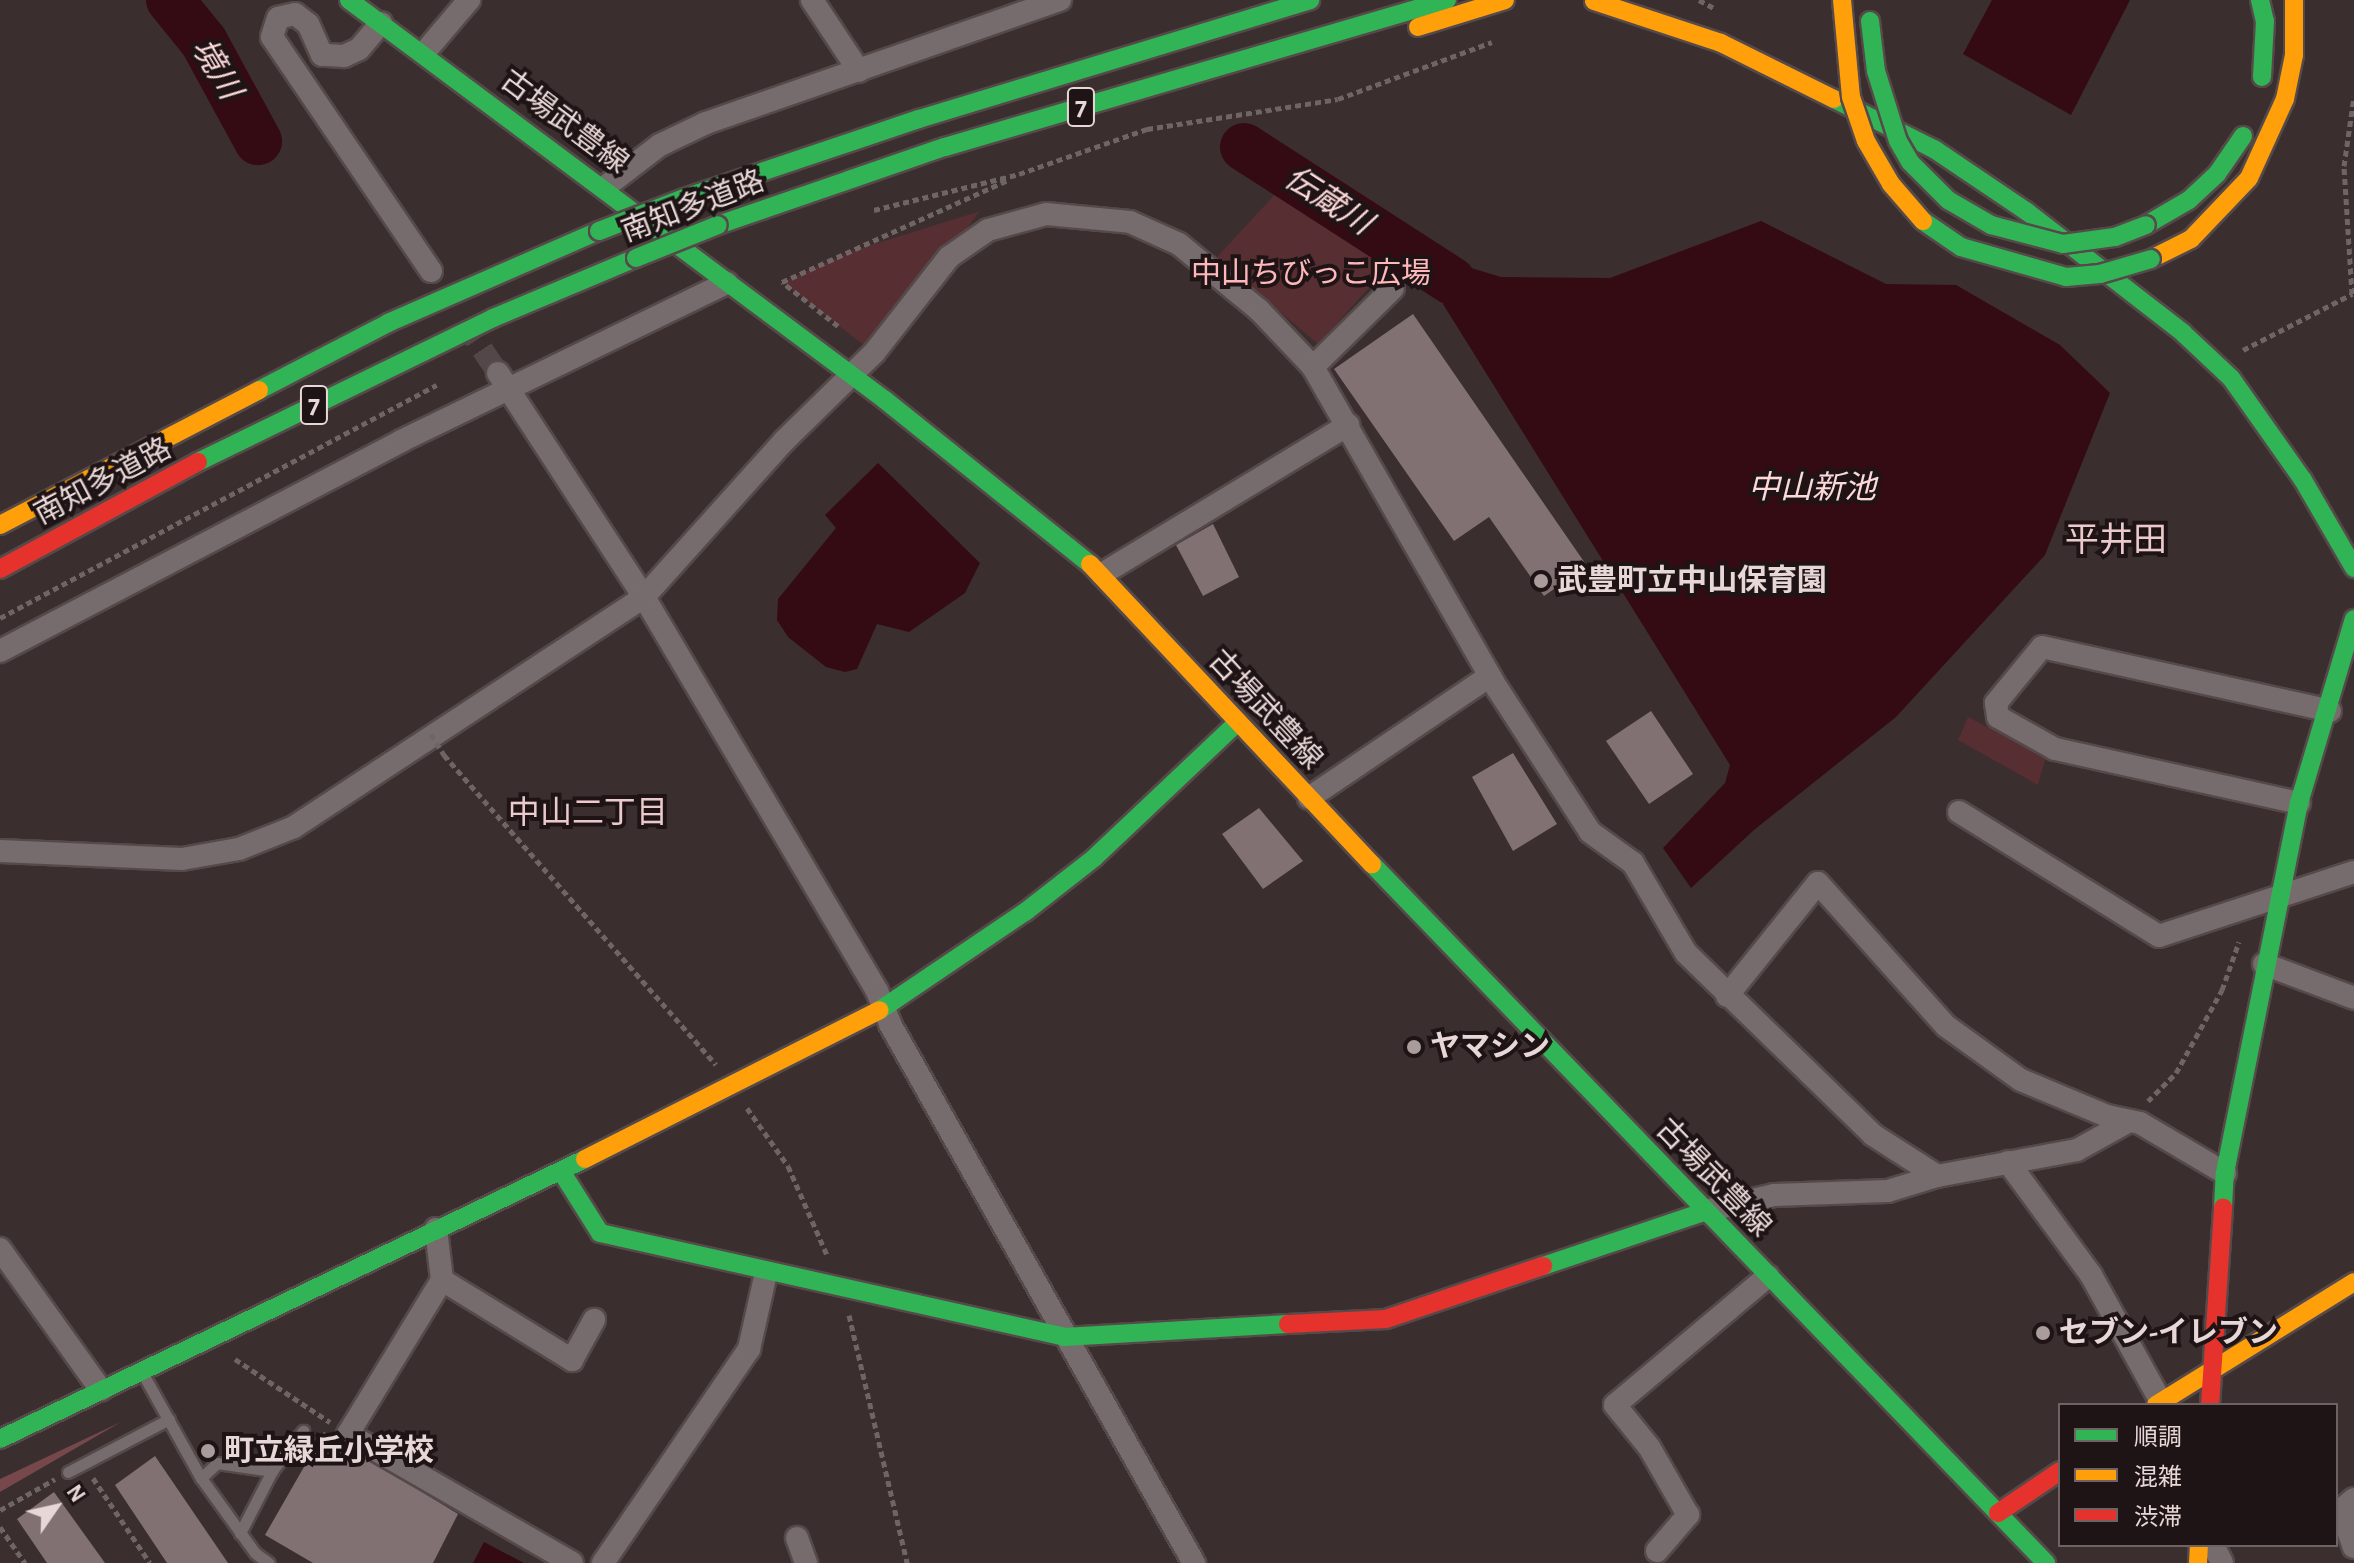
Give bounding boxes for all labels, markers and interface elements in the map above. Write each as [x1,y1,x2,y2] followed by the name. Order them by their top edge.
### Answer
[183,32,249,106] water label: 境川
[493,62,635,182] street label: 古場武豊線
[1065,83,1097,131] road number: 7
[1277,159,1379,243] water label: 伝蔵川
[617,163,769,251] street label: 南知多道路
[1191,256,1431,292] park label: 中山ちびっこ広場
[298,381,330,429] road number: 7
[28,431,178,533] street label: 南知多道路
[1748,469,1876,507] water label: 中山新池
[2065,522,2167,562] district label: 平井田
[1557,563,1827,599] place label: 武豊町立中山保育園
[1532,572,1550,590] marker: 武豊町立中山保育園
[1201,643,1329,777] street label: 古場武豊線
[508,794,668,832] district label: 中山二丁目
[1430,1029,1550,1065] place label: ヤマシン
[1405,1038,1423,1056] marker: ヤマシン
[1648,1112,1778,1244] street label: 古場武豊線
[2059,1315,2278,1351] place label: セブン-イレブン
[2034,1324,2052,1342] marker: セブン-イレブン
[2058,1403,2338,1547] legend
[2134,1426,2182,1450] text: 順調
[224,1433,434,1469] place label: 町立緑丘小学校
[199,1442,217,1460] marker: 町立緑丘小学校
[2134,1466,2182,1490] text: 混雑
[16,1467,96,1547] north arrow
[62,1481,89,1506] text: N
[2134,1506,2182,1530] text: 渋滞

